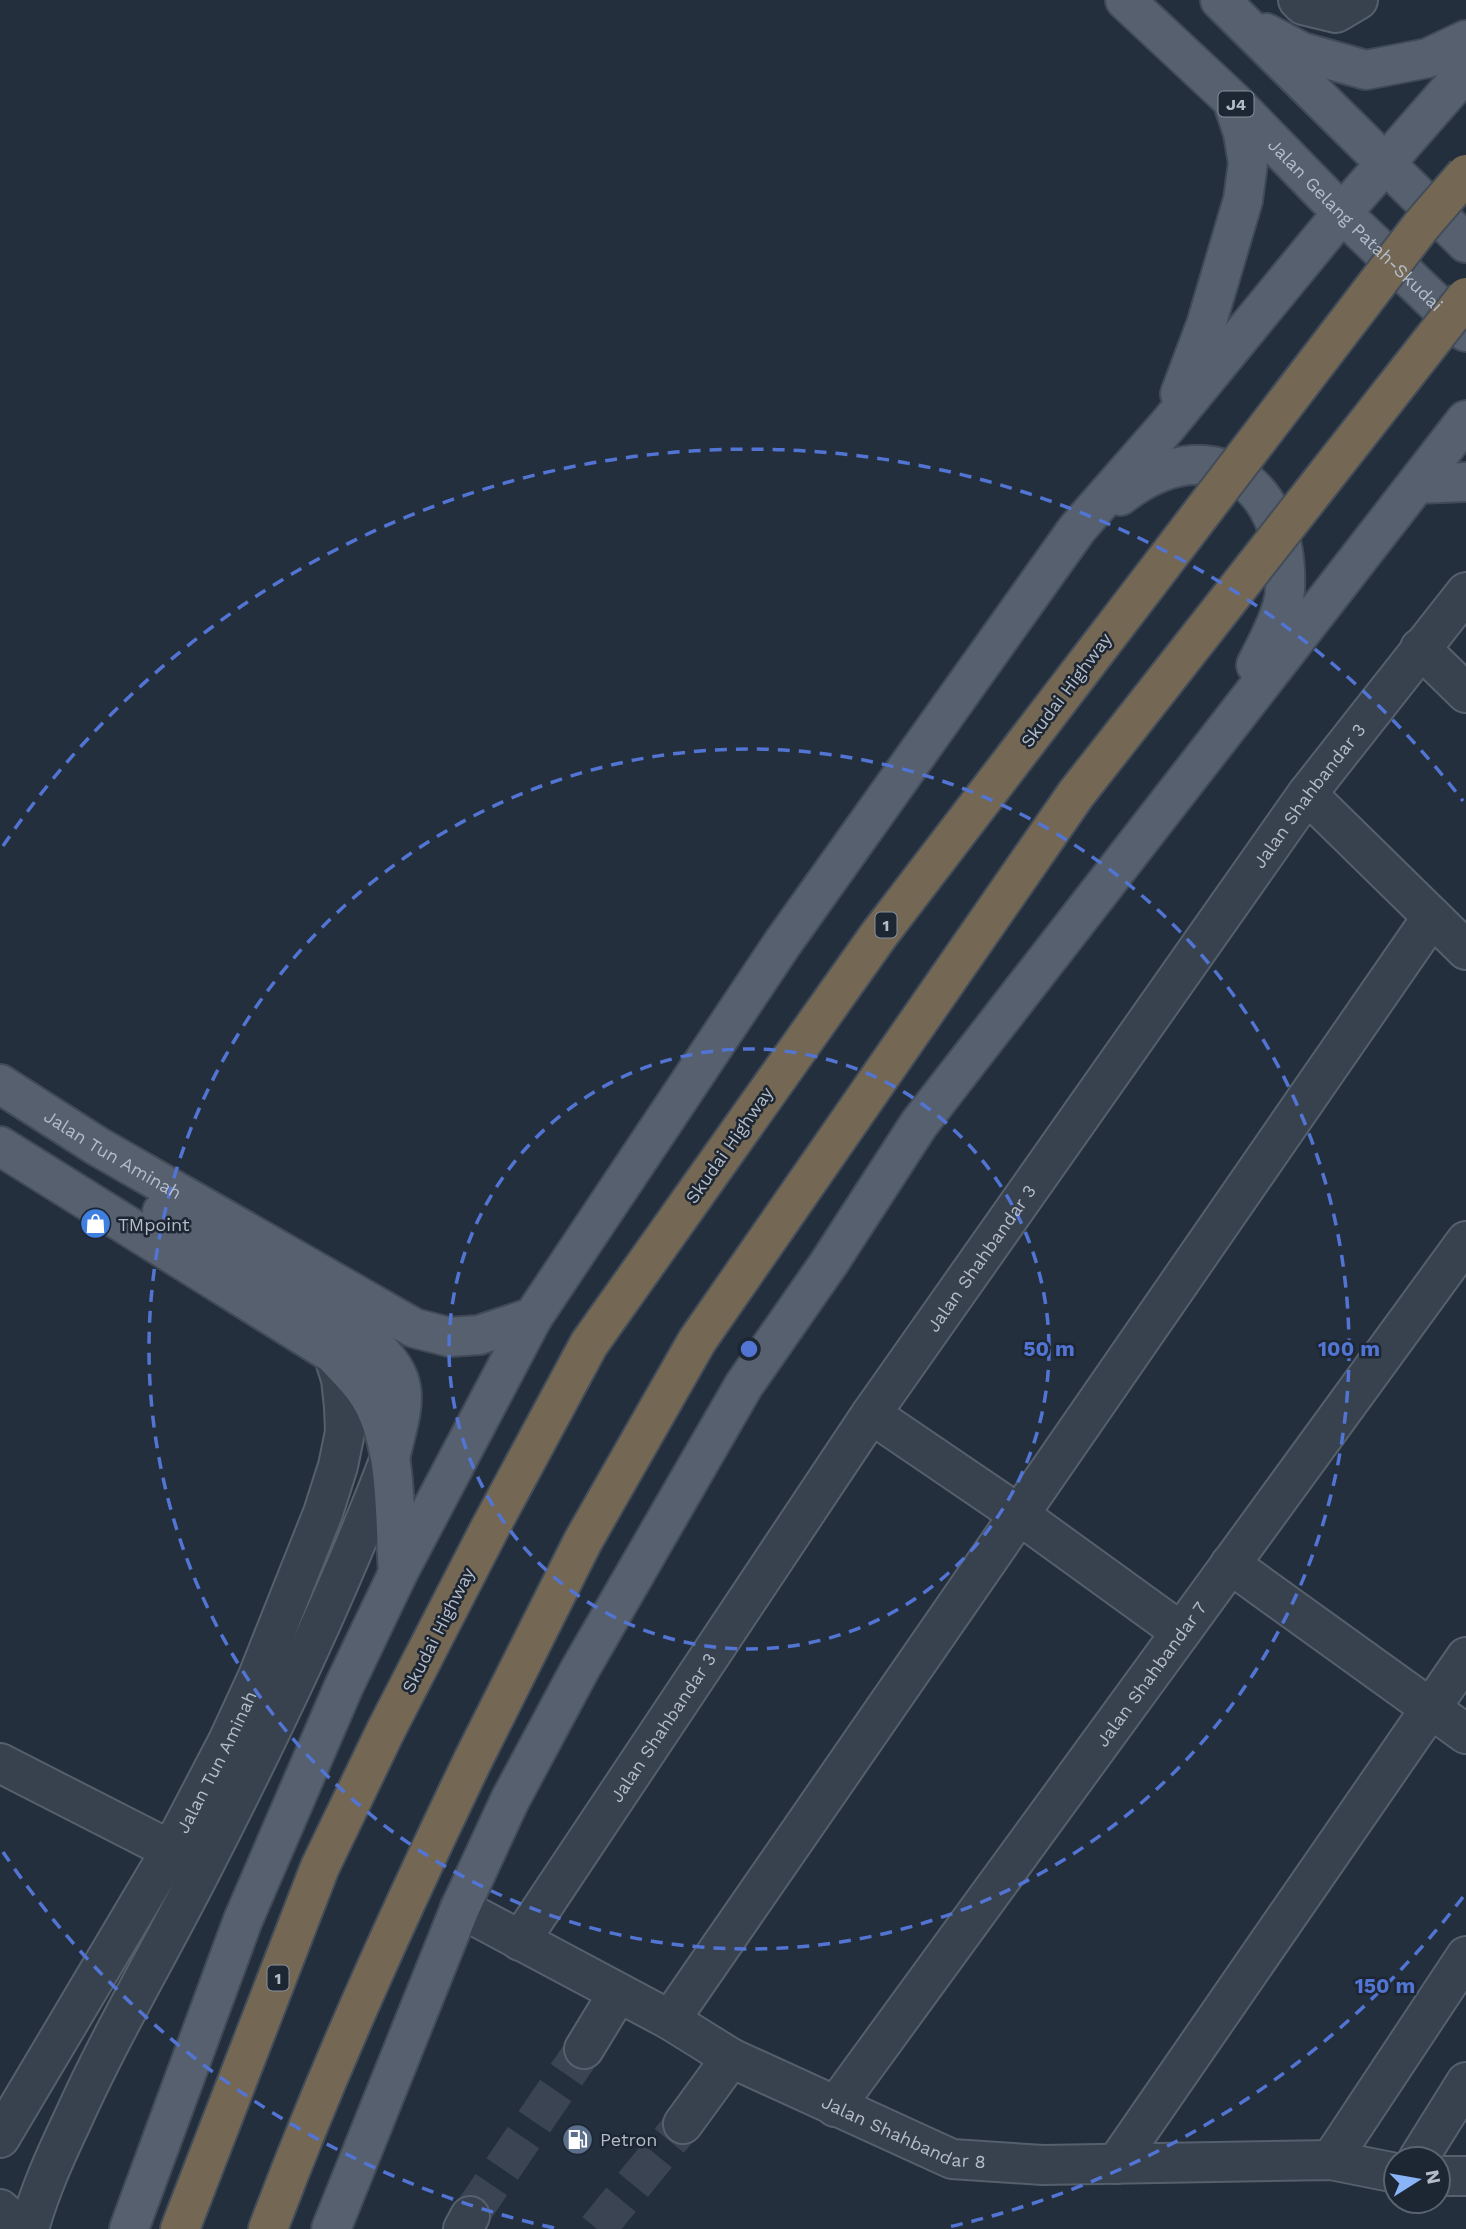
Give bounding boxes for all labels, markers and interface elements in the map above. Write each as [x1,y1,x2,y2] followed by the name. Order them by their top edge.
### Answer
[1218,92,1254,116] road number: J4
[1264,134,1448,315] street label: Jalan Gelang Patah-Skudai
[1016,628,1116,751] street label: Skudai Highway
[1248,719,1369,872] street label: Jalan Shahbandar 3
[876,912,896,937] road number: 1
[681,1082,777,1207] street label: Skudai Highway
[41,1105,186,1203] street label: Jalan Tun Aminah
[922,1180,1040,1335] street label: Jalan Shahbandar 3
[78,1207,112,1241] shop icon: TMpoint
[118,1214,190,1235] place label: TMpoint
[1023,1336,1075,1361] text: 50 m
[1318,1336,1380,1361] text: 100 m
[737,1337,761,1361] centre of rings
[397,1563,479,1696] street label: Skudai Highway
[1091,1597,1210,1750] street label: Jalan Shahbandar 7
[605,1649,720,1806] street label: Jalan Shahbandar 3
[171,1687,260,1836] street label: Jalan Tun Aminah
[268,1966,288,1990] road number: 1
[1355,1973,1415,1998] text: 150 m
[819,2091,987,2172] street label: Jalan Shahbandar 8
[560,2122,594,2156] fuel station icon: Petron
[600,2129,657,2150] place label: Petron
[1382,2145,1452,2215] north arrow
[1421,2168,1446,2186] text: N

